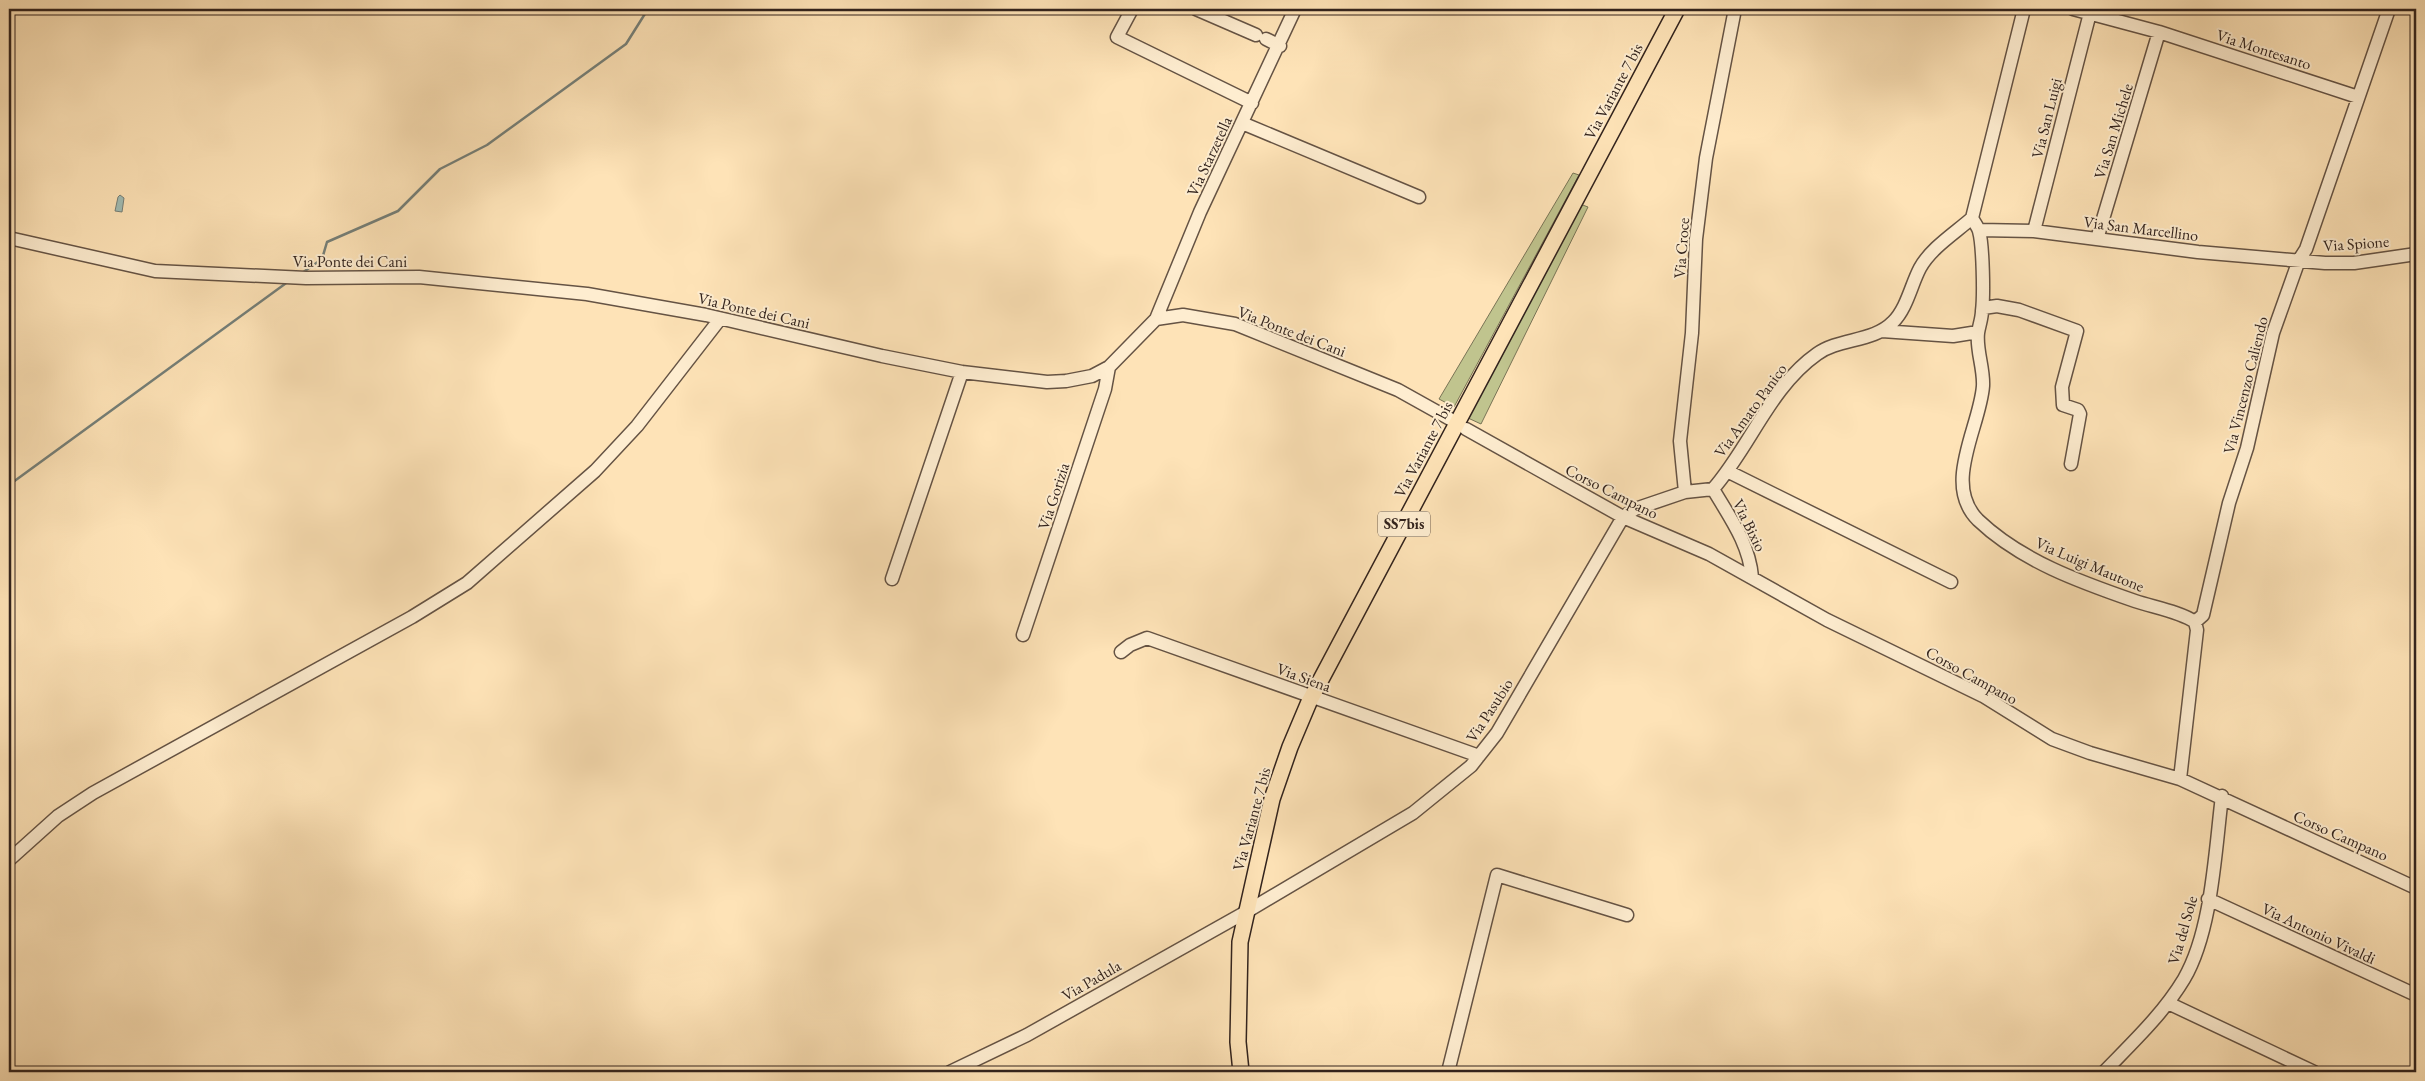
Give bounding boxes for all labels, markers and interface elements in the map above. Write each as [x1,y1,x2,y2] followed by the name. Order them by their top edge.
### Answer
[2214,24,2314,75] street label: Via Montesanto
[1579,39,1648,143] street label: Via Variante 7 bis
[2026,76,2067,160] street label: Via San Luigi
[2089,81,2138,181] street label: Via San Michele
[1182,112,1237,199] street label: Via Starzetella
[2082,211,2200,246] street label: Via San Marcellino
[1669,217,1694,279] street label: Via Croce
[2322,231,2390,256] street label: Via Spione
[293,251,407,272] street label: Via Ponte dei Cani
[696,287,812,334] street label: Via Ponte dei Cani
[1235,301,1349,362] street label: Via Ponte dei Cani
[2218,314,2273,456] street label: Via Vincenzo Caliendo
[1709,359,1792,461] street label: Via Amato Panico
[1389,397,1458,501] street label: Via Variante 7 bis
[1033,459,1074,532] street label: Via Gorizia
[1562,459,1662,524] street label: Corso Campano
[1728,495,1771,555] street label: Via Bixio
[1378,512,1430,536] road number: SS7bis
[2032,532,2147,597] street label: Via Luigi Mautone
[1922,642,2021,709] street label: Corso Campano
[1274,658,1334,697] street label: Via Siena
[1461,674,1518,746] street label: Via Pasubio
[1228,765,1275,873] street label: Via Variante 7 bis
[2290,805,2392,866] street label: Corso Campano
[2163,893,2202,967] street label: Via del Sole
[2258,898,2379,969] street label: Via Antonio Vivaldi
[1058,955,1125,1006] street label: Via Padula

